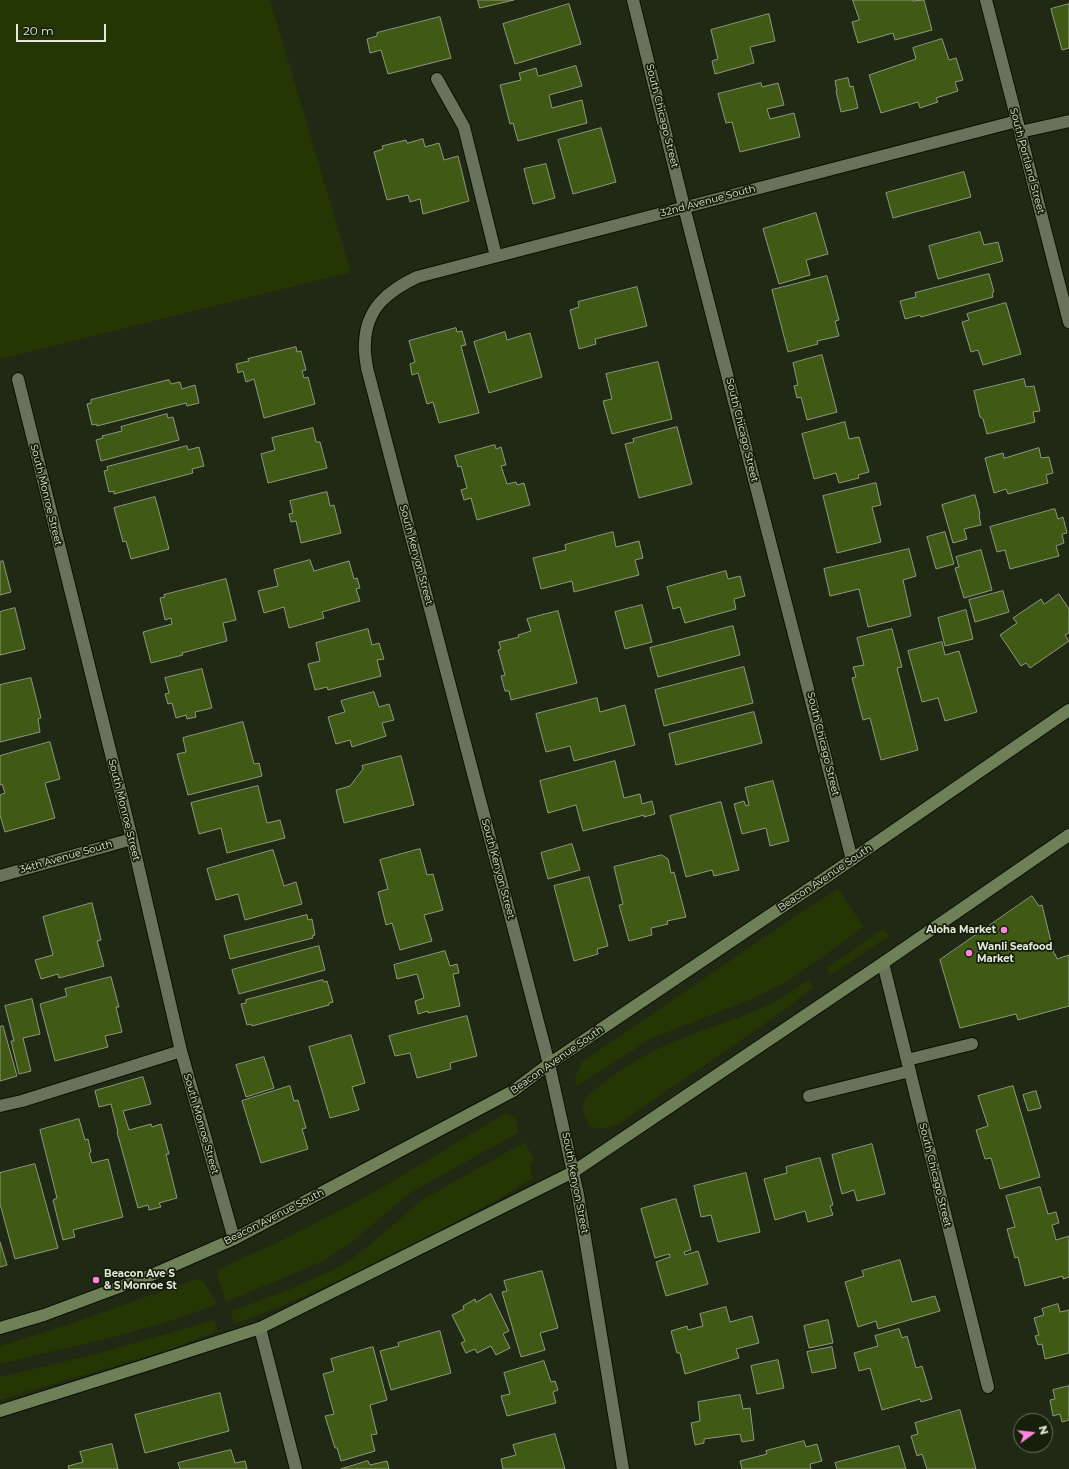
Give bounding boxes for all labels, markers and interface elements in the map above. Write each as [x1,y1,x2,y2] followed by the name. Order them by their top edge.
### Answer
[18,16,108,42] scale bar
[23,23,54,38] text: 20 m
[643,63,681,169] street label: South Chicago Street
[1007,107,1047,215] street label: South Portland Street
[659,183,757,219] street label: 32nd Avenue South
[723,377,761,483] street label: South Chicago Street
[28,443,64,547] street label: South Monroe Street
[397,504,435,606] street label: South Kenyon Street
[804,691,842,797] street label: South Chicago Street
[106,758,142,862] street label: South Monroe Street
[479,818,517,920] street label: South Kenyon Street
[18,838,114,876] street label: 34th Avenue South
[776,842,874,914] street label: Beacon Avenue South
[926,924,996,936] place label: Aloha Market
[999,925,1009,935] marker: Aloha Market
[977,941,1053,964] place label: Wanli Seafood Market
[964,948,974,958] marker: Wanli Seafood Market
[508,1023,606,1097] street label: Beacon Avenue South
[181,1072,221,1176] street label: South Monroe Street
[916,1122,954,1228] street label: South Chicago Street
[559,1131,591,1235] street label: South Kenyon Street
[222,1186,326,1248] street label: Beacon Avenue South
[104,1268,177,1292] place label: Beacon Ave S & S Monroe St
[91,1275,101,1285] marker: Beacon Ave S & S Monroe St
[1013,1413,1053,1453] north arrow
[1036,1424,1052,1436] text: N

